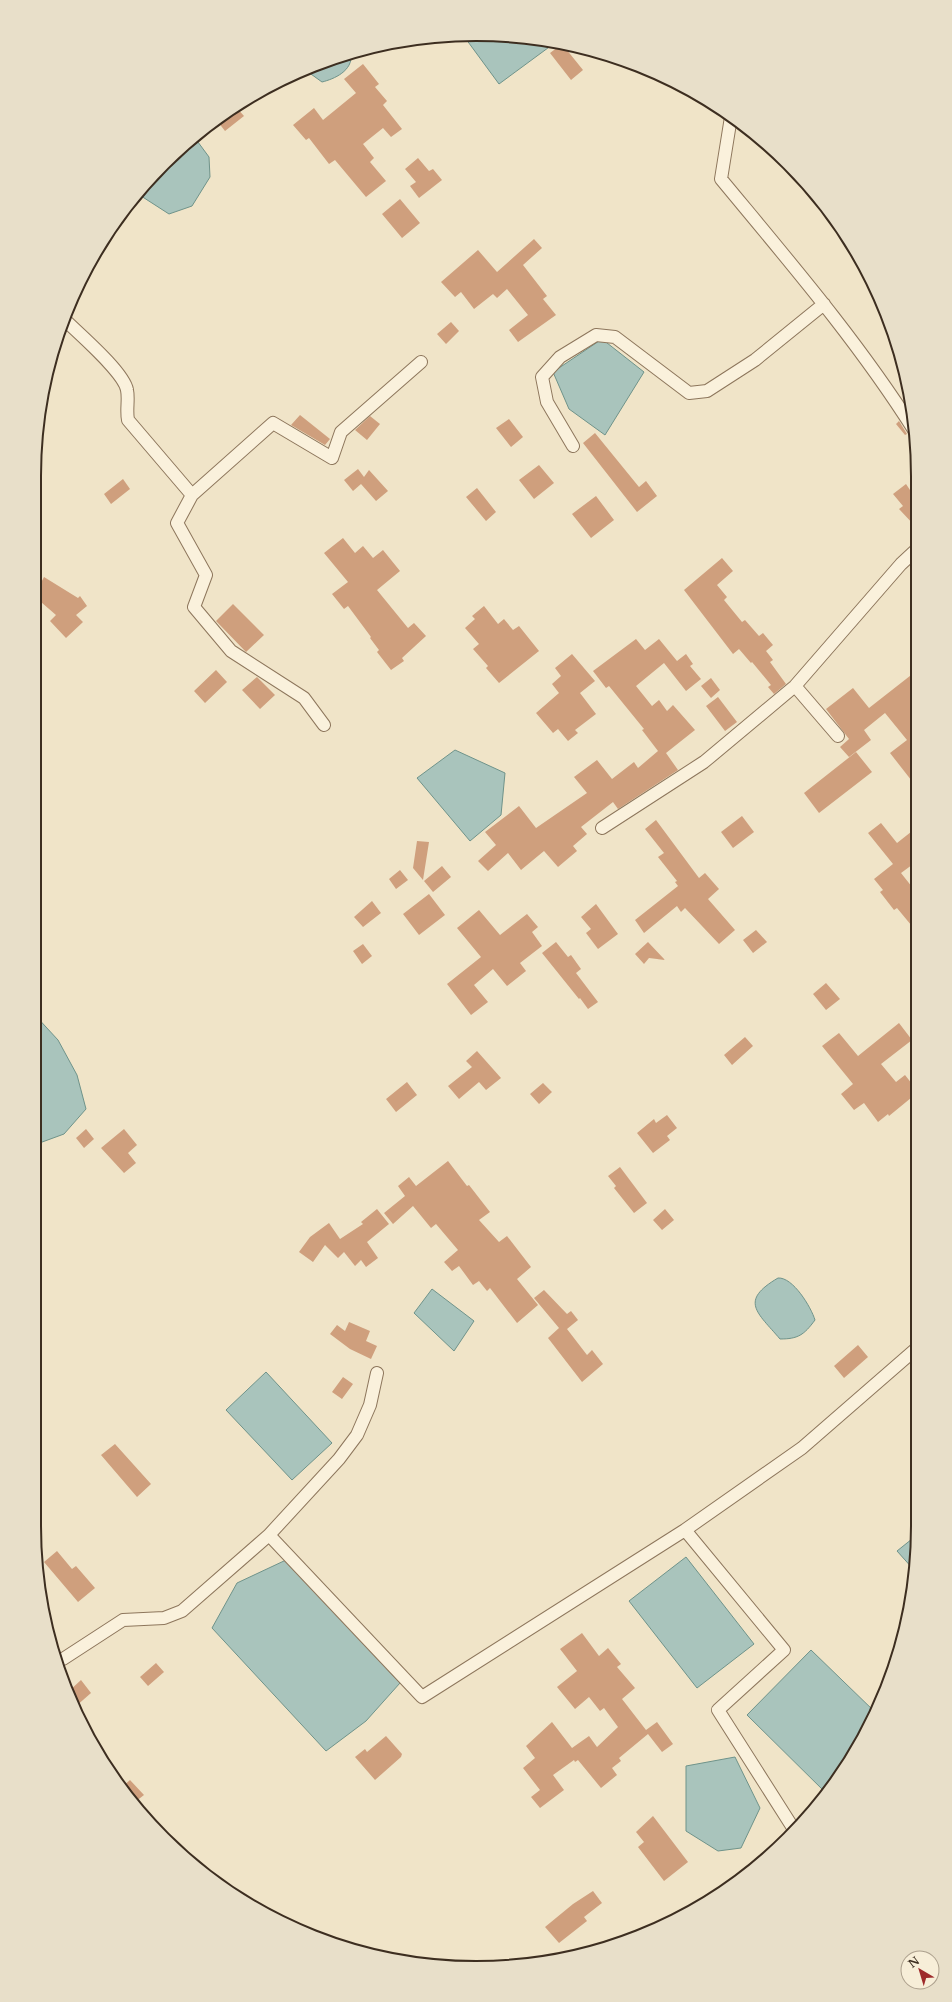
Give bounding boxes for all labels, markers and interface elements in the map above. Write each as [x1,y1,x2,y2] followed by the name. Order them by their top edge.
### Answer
[900,1950,940,1990] north arrow
[905,1953,923,1971] text: N

